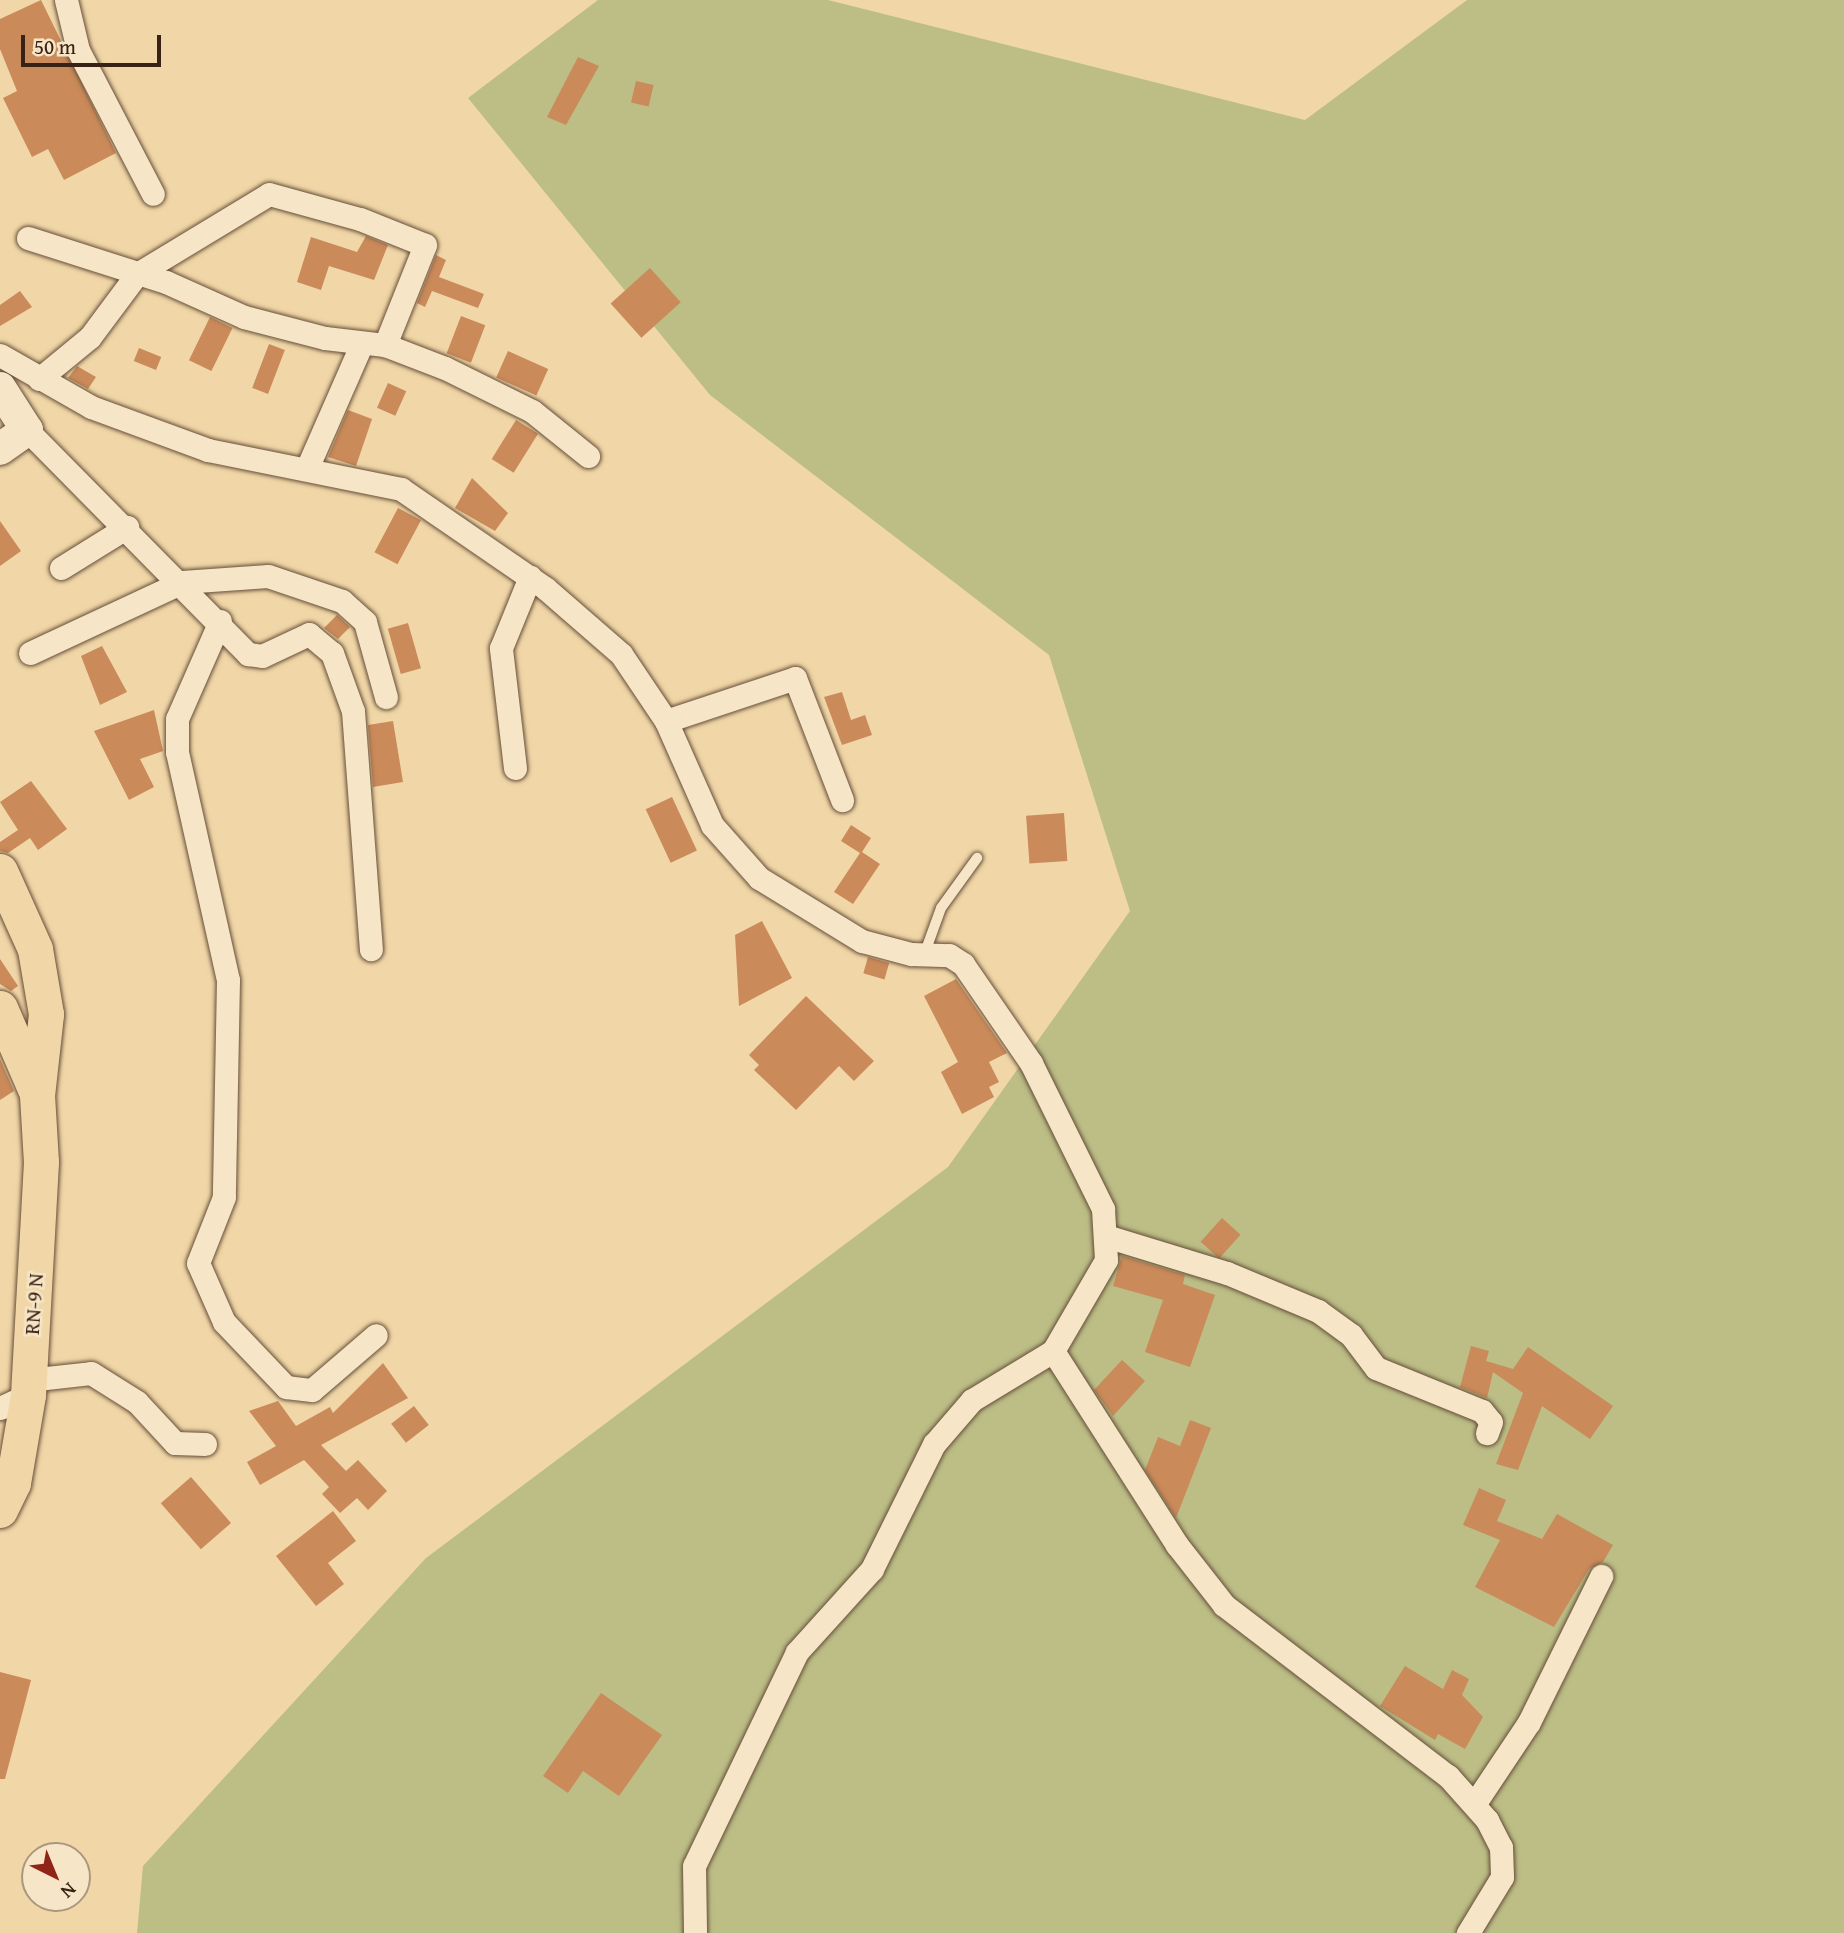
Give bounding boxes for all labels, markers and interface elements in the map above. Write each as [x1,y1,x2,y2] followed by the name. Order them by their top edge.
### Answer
[24,21,164,65] scale bar
[34,31,76,62] text: 50 m
[19,1272,49,1336] street label: RN-9 N
[21,1842,91,1912] north arrow
[55,1876,83,1905] text: N

